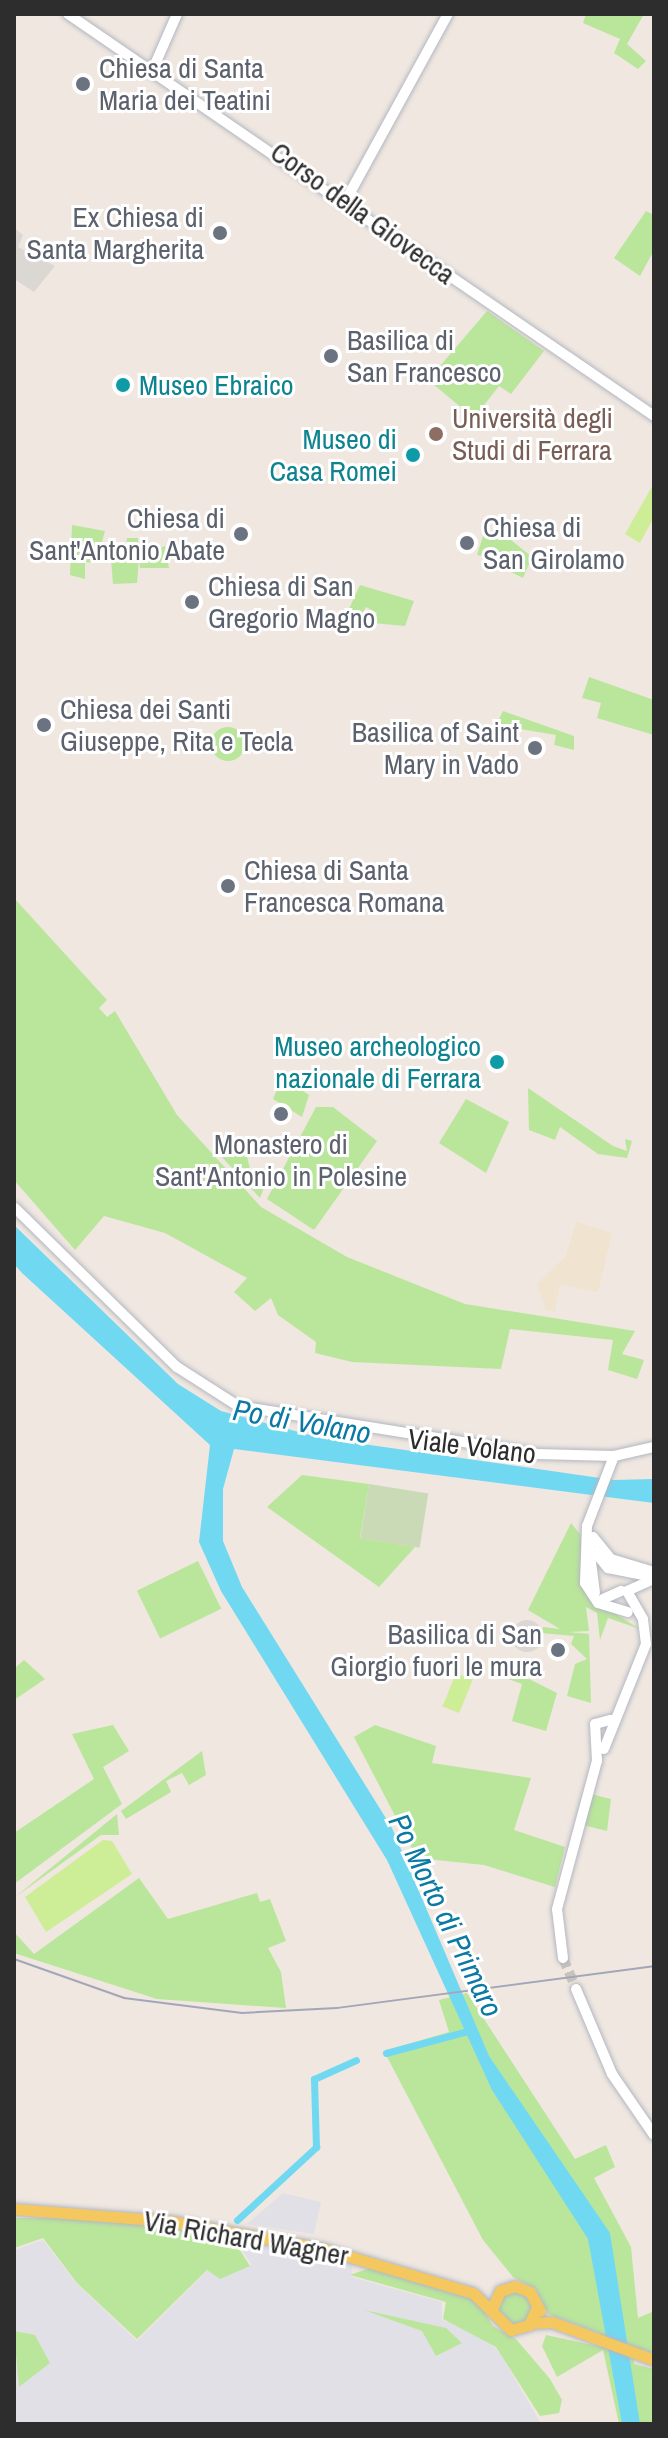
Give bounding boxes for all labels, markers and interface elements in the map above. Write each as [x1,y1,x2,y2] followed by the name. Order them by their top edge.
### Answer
[99,51,271,117] place label: Chiesa di Santa Maria dei Teatini
[74,75,92,93] marker: Chiesa di Santa Maria dei Teatini
[264,135,462,291] street label: Corso della Giovecca
[27,200,204,266] place label: Ex Chiesa di Santa Margherita
[211,224,229,242] marker: Ex Chiesa di Santa Margherita
[347,323,501,389] place label: Basilica di San Francesco
[322,347,340,365] marker: Basilica di San Francesco
[139,368,293,402] place label: Museo Ebraico
[114,376,132,394] marker: Museo Ebraico
[452,401,613,467] place label: Università degli Studi di Ferrara
[269,422,397,488] place label: Museo di Casa Romei
[427,425,445,443] marker: Università degli Studi di Ferrara
[404,446,422,464] marker: Museo di Casa Romei
[28,501,225,567] place label: Chiesa di Sant'Antonio Abate
[483,510,625,576] place label: Chiesa di San Girolamo
[232,525,250,543] marker: Chiesa di Sant'Antonio Abate
[458,534,476,552] marker: Chiesa di San Girolamo
[208,569,375,635] place label: Chiesa di San Gregorio Magno
[183,593,201,611] marker: Chiesa di San Gregorio Magno
[60,692,294,758] place label: Chiesa dei Santi Giuseppe, Rita e Tecla
[352,715,519,781] place label: Basilica of Saint Mary in Vado
[35,716,53,734] marker: Chiesa dei Santi Giuseppe, Rita e Tecla
[526,739,544,757] marker: Basilica of Saint Mary in Vado
[244,853,444,919] place label: Chiesa di Santa Francesca Romana
[219,877,237,895] marker: Chiesa di Santa Francesca Romana
[274,1029,481,1095] place label: Museo archeologico nazionale di Ferrara
[488,1053,506,1071] marker: Museo archeologico nazionale di Ferrara
[272,1105,290,1123] marker: Monastero di Sant'Antonio in Polesine
[155,1127,407,1193] place label: Monastero di Sant'Antonio in Polesine
[230,1391,374,1451] water label: Po di Volano
[406,1421,538,1471] street label: Viale Volano
[330,1617,542,1683] place label: Basilica di San Giorgio fuori le mura
[549,1641,567,1659] marker: Basilica di San Giorgio fuori le mura
[381,1808,511,2022] water label: Po Morto di Primaro
[141,2204,351,2272] street label: Via Richard Wagner

